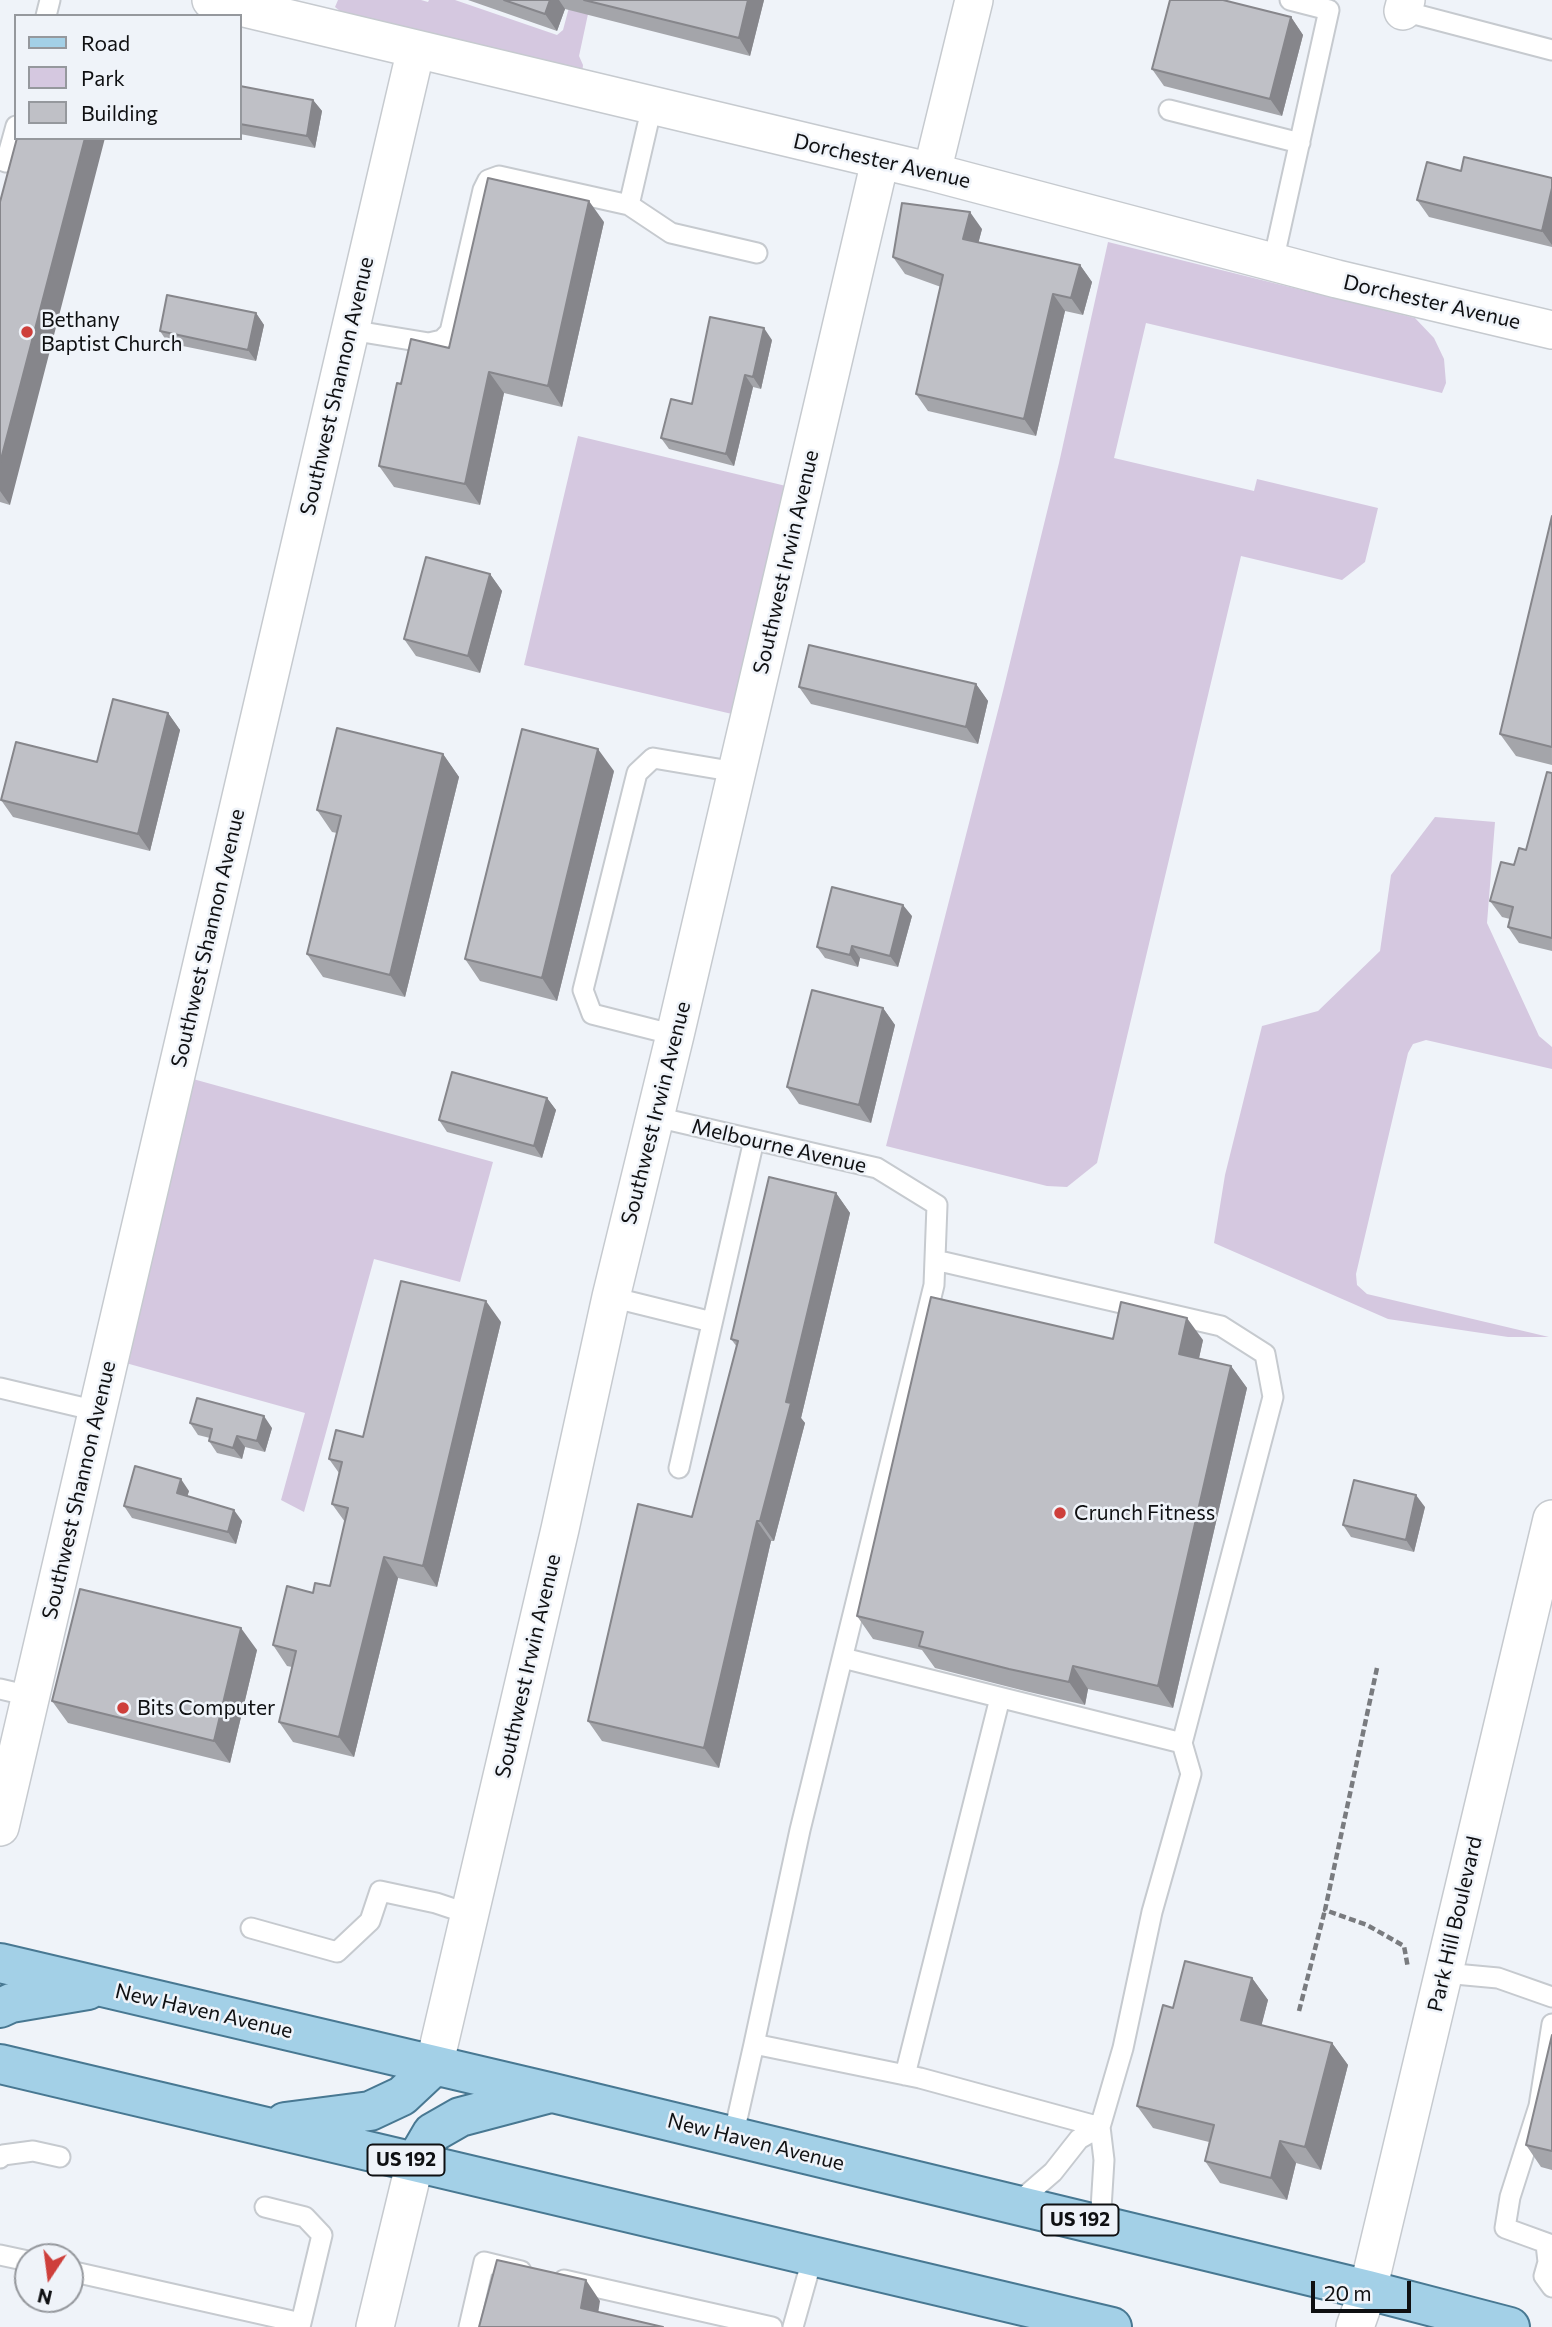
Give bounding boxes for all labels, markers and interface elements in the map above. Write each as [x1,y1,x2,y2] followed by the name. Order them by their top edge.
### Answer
[14,14,242,140] legend
[81,30,130,55] text: Road
[81,65,125,90] text: Park
[81,100,158,125] text: Building
[791,128,973,194] street label: Dorchester Avenue
[295,254,379,518] street label: Southwest Shannon Avenue
[1341,269,1523,335] street label: Dorchester Avenue
[41,307,183,357] place label: Bethany Baptist Church
[19,324,35,340] marker: Bethany Baptist Church
[748,448,824,676] street label: Southwest Irwin Avenue
[166,806,250,1070] street label: Southwest Shannon Avenue
[616,999,696,1227] street label: Southwest Irwin Avenue
[689,1114,869,1178] street label: Melbourne Avenue
[37,1358,121,1622] street label: Southwest Shannon Avenue
[1074,1500,1215,1526] place label: Crunch Fitness
[1052,1505,1068,1521] marker: Crunch Fitness
[490,1552,566,1780] street label: Southwest Irwin Avenue
[137,1695,275,1721] place label: Bits Computer
[115,1700,131,1716] marker: Bits Computer
[1423,1834,1487,2014] street label: Park Hill Boulevard
[113,1978,295,2044] street label: New Haven Avenue
[665,2108,847,2176] street label: New Haven Avenue
[368,2144,444,2176] road number: US 192
[1042,2204,1118,2236] road number: US 192
[14,2243,84,2313] north arrow
[1314,2268,1414,2312] scale bar
[1324,2280,1372,2305] text: 20 m
[35,2284,54,2310] text: N

